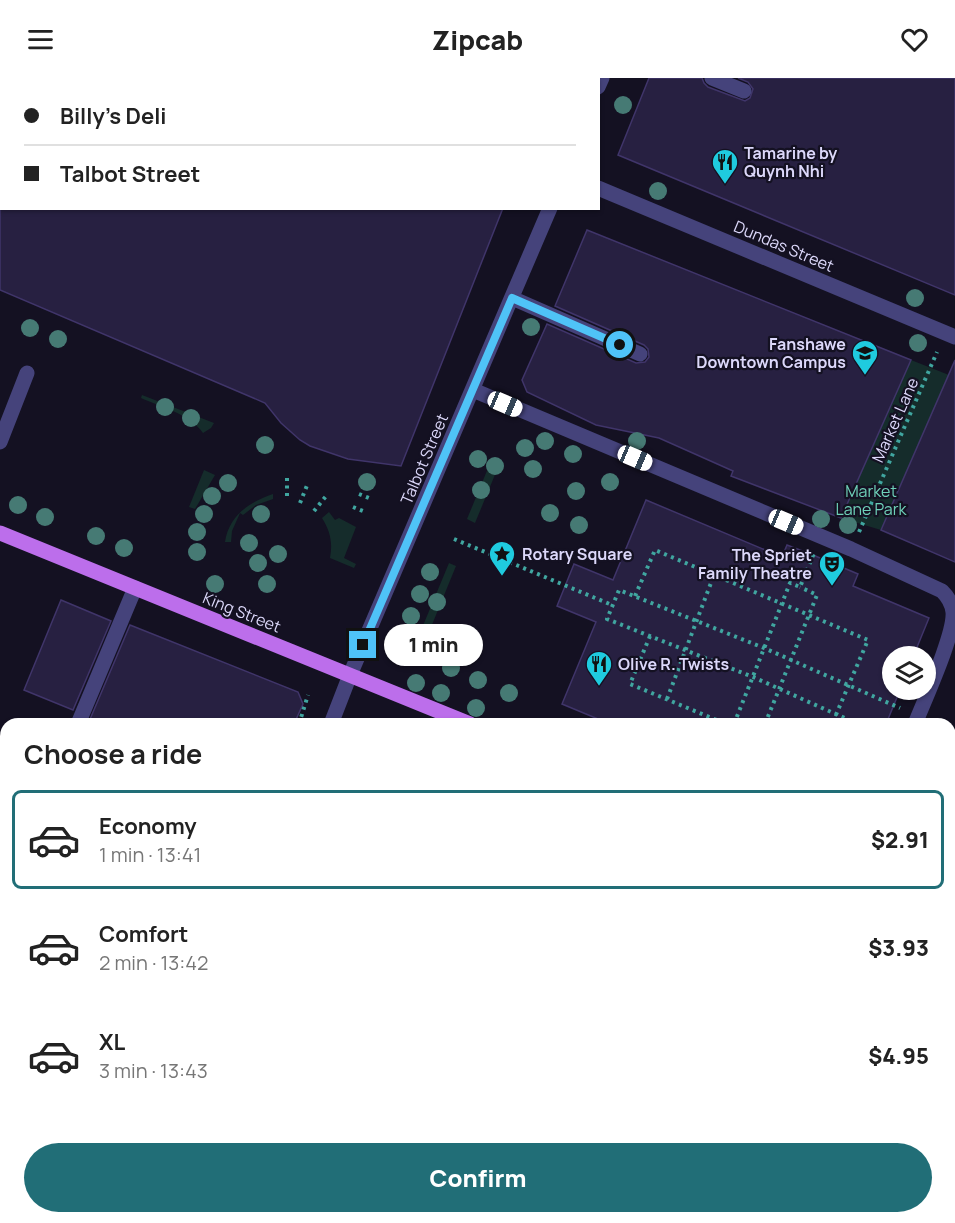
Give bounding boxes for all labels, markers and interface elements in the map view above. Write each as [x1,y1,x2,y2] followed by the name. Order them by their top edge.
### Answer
[432,21,523,58] text: Zipcab
[24,23,57,56] icon: menu
[898,23,931,56] icon: heart
[60,101,167,131] text: Billy's Deli
[744,142,837,182] place label: Tamarine by Quynh Nhi
[710,147,740,185] restaurant icon: Tamarine by Quynh Nhi
[60,159,200,189] text: Talbot Street
[731,215,837,277] street label: Dundas Street
[606,331,633,358] route start
[696,333,846,373] place label: Fanshawe Downtown Campus
[850,338,880,376] school or university icon: Fanshawe Downtown Campus
[867,374,923,466] street label: Market Lane
[485,389,525,419] car
[395,410,453,508] street label: Talbot Street
[615,443,655,473] car
[836,480,908,520] park label: Market Lane Park
[766,507,806,537] car
[487,539,517,577] place icon: Rotary Square
[522,543,633,565] place label: Rotary Square
[698,544,812,584] place label: The Spriet Family Theatre
[817,549,847,587] theatre icon: The Spriet Family Theatre
[200,586,284,638] street label: King Street
[384,624,483,666] callout: 1 min
[349,631,376,658] route end
[408,631,459,658] text: 1 min
[882,646,936,700] map controls
[882,646,936,700] button: layers
[584,649,614,687] restaurant icon: Olive R. Twists
[618,653,730,675] place label: Olive R. Twists
[24,735,202,772] text: Choose a ride
[99,811,197,841] text: Economy
[27,813,81,867] icon: car
[871,825,929,855] text: $2.91
[99,841,201,868] text: 1 min · 13:41
[99,919,188,949] text: Comfort
[27,921,81,975] icon: car
[868,933,929,963] text: $3.93
[99,949,208,976] text: 2 min · 13:42
[99,1027,125,1057] text: XL
[27,1029,81,1083] icon: car
[868,1041,929,1071] text: $4.95
[99,1057,208,1084] text: 3 min · 13:43
[24,1143,932,1212] button: Confirm

